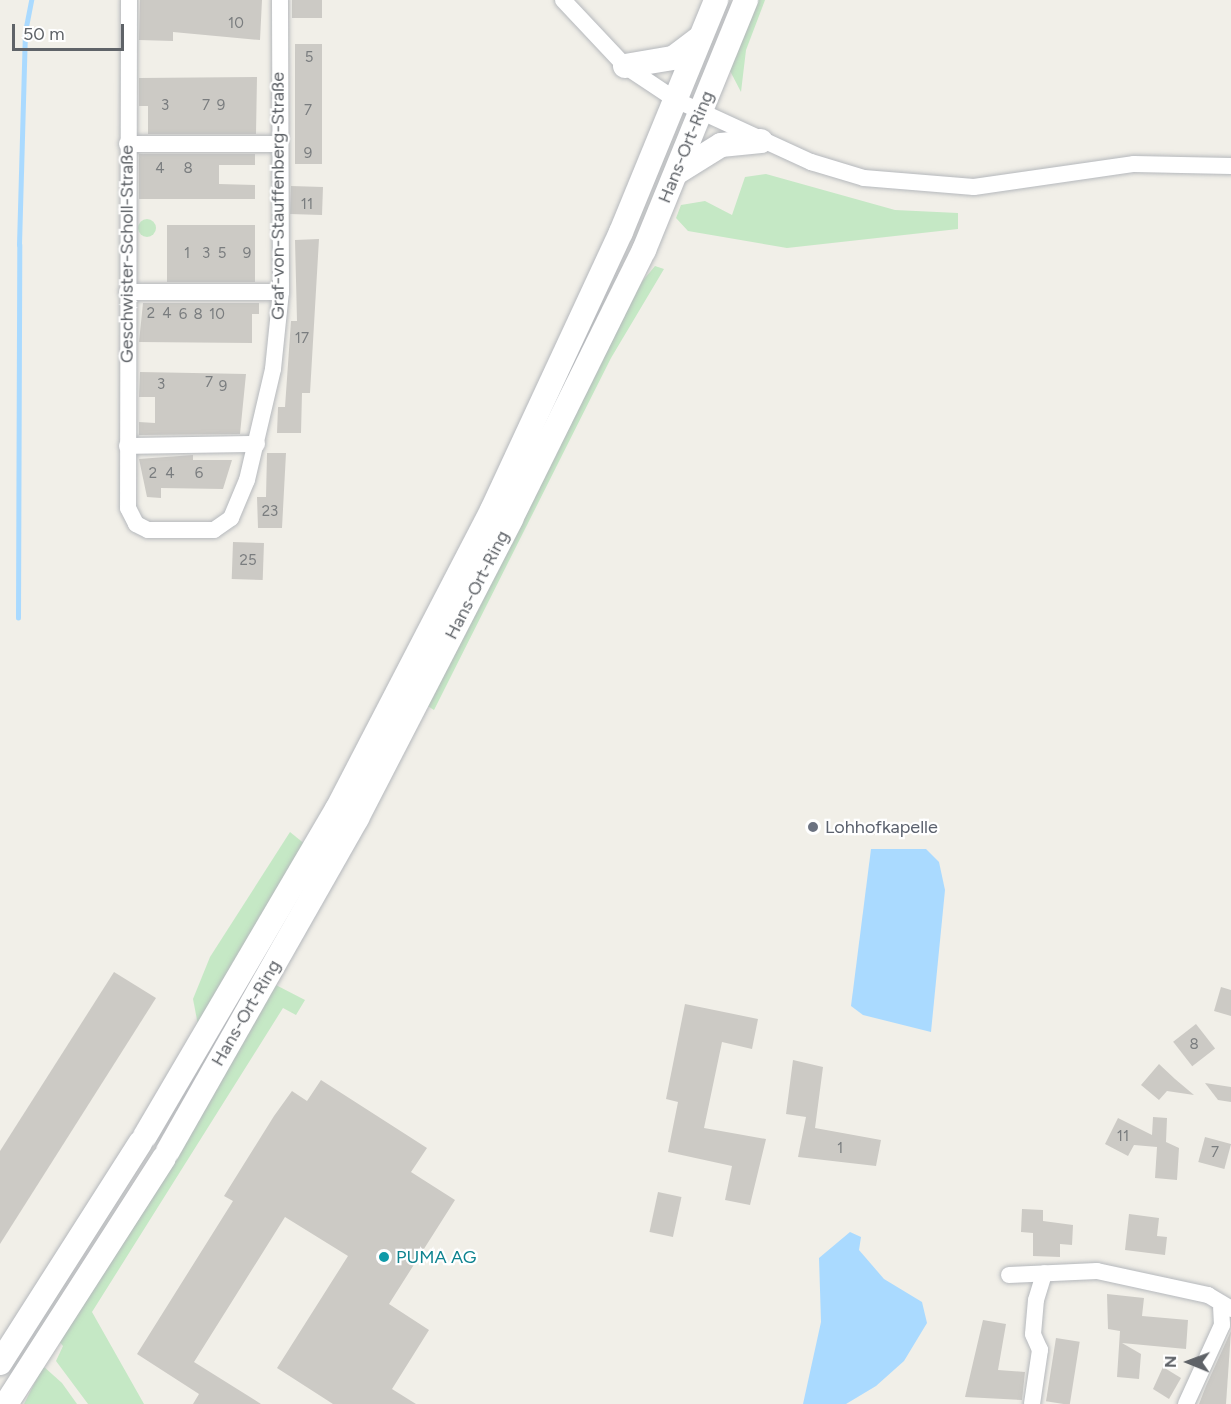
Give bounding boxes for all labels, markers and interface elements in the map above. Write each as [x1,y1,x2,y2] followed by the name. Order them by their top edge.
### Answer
[15,12,128,50] scale bar
[228,15,244,33] house number: 10
[23,23,65,45] text: 50 m
[305,49,313,67] house number: 5
[267,72,289,320] street label: Graf-von-Stauffenberg-Straße
[654,88,718,206] street label: Hans-Ort-Ring
[161,97,169,115] house number: 3
[202,97,210,115] house number: 7
[217,97,225,115] house number: 9
[304,102,312,120] house number: 7
[116,145,138,363] street label: Geschwister-Scholl-Straße
[304,145,312,163] house number: 9
[155,160,165,178] house number: 4
[183,160,193,178] house number: 8
[301,196,313,214] house number: 11
[184,245,190,263] house number: 1
[202,245,210,263] house number: 3
[218,245,226,263] house number: 5
[243,245,251,263] house number: 9
[147,305,155,323] house number: 2
[162,305,172,323] house number: 4
[179,306,187,324] house number: 6
[193,306,203,324] house number: 8
[209,306,225,324] house number: 10
[295,330,309,348] house number: 17
[205,374,213,392] house number: 7
[157,376,165,394] house number: 3
[219,378,227,396] house number: 9
[149,465,157,483] house number: 2
[165,465,175,483] house number: 4
[195,465,203,483] house number: 6
[262,503,278,521] house number: 23
[440,527,514,643] street label: Hans-Ort-Ring
[239,552,257,570] house number: 25
[825,816,938,838] place label: Lohhofkapelle
[806,820,820,834] marker: Lohhofkapelle
[207,956,285,1070] street label: Hans-Ort-Ring
[1189,1036,1199,1054] house number: 8
[1117,1128,1129,1146] house number: 11
[837,1140,843,1158] house number: 1
[1211,1144,1219,1162] house number: 7
[396,1246,476,1268] place label: PUMA AG
[377,1250,391,1264] marker: PUMA AG
[1159,1332,1219,1392] north arrow
[1161,1355,1180,1368] text: N

